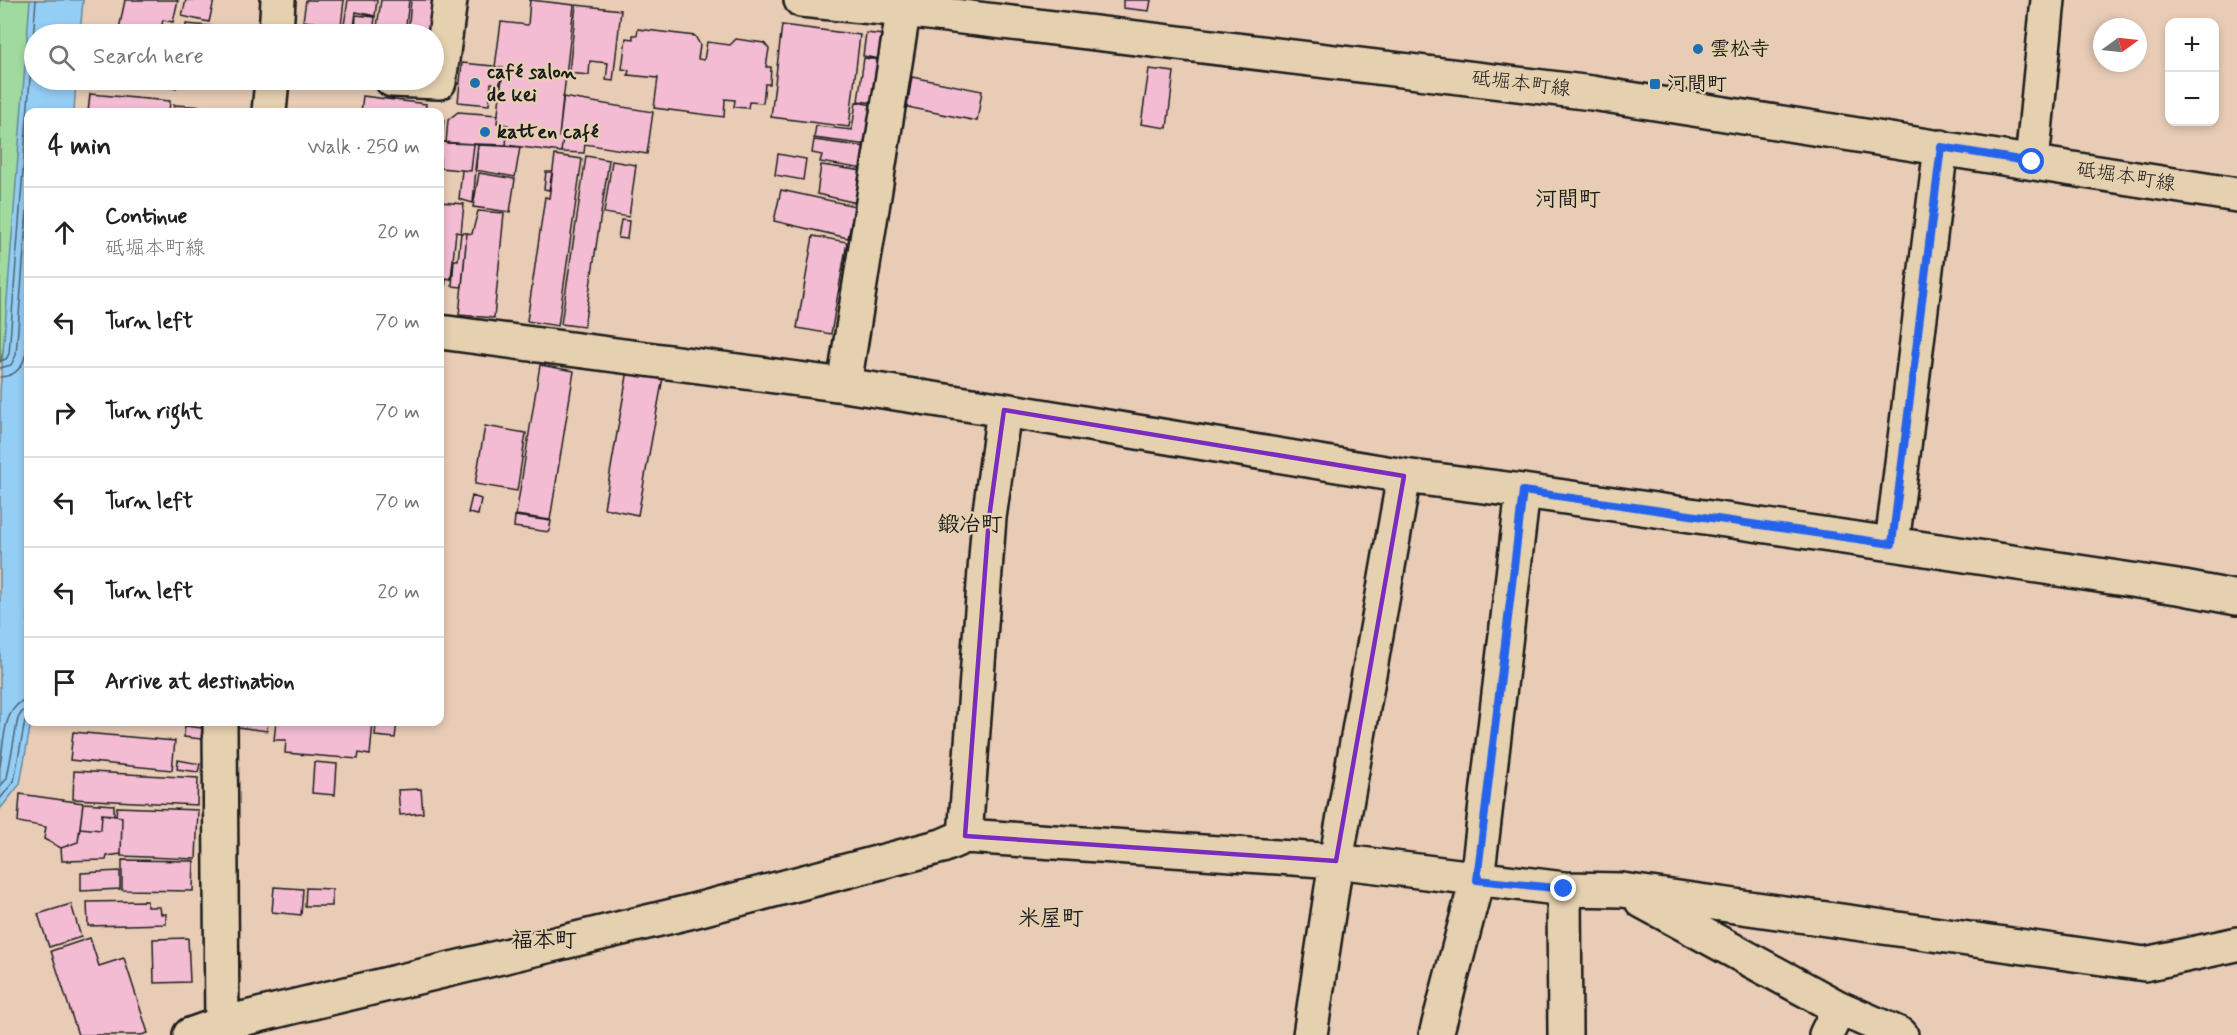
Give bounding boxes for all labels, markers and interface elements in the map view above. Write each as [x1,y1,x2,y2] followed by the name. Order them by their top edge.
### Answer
[2093,18,2147,72] north arrow
[2165,18,2219,126] map controls
[2165,18,2219,72] button: +
[24,24,444,90] search box
[1710,36,1770,63] place label: 雲松寺
[45,41,78,74] icon: search
[1691,42,1705,56] marker: 雲松寺
[93,43,204,71] text: Search here
[487,59,577,109] place label: café salon de kei
[1470,65,1572,103] street label: 砥堀本町線
[1667,71,1727,98] place label: 河間町
[2165,72,2219,126] button: −
[468,76,482,90] marker: café salon de kei
[1648,77,1662,91] marker: 河間町
[497,119,599,146] place label: katten café
[478,125,492,139] marker: katten café
[48,130,111,164] text: 4 min
[308,134,420,161] text: Walk · 250 m
[2018,148,2044,174] route start
[2075,156,2177,198] street label: 砥堀本町線
[1535,186,1601,214] district label: 河間町
[105,203,187,231] text: Continue
[48,216,81,249] icon: ahead
[377,219,420,246] text: 20 m
[105,235,205,262] text: 砥堀本町線
[48,306,81,339] icon: left
[105,308,193,336] text: Turn left
[375,309,420,336] text: 70 m
[48,396,81,429] icon: right
[105,398,203,426] text: Turn right
[375,399,420,426] text: 70 m
[48,486,81,519] icon: left
[105,488,193,516] text: Turn left
[375,489,420,516] text: 70 m
[937,511,1003,539] district label: 鍛冶町
[48,576,81,609] icon: left
[105,578,193,606] text: Turn left
[377,579,420,606] text: 20 m
[48,666,81,699] icon: arrive
[105,668,295,696] text: Arrive at destination
[1550,875,1576,901] route end
[1018,905,1084,933] district label: 米屋町
[511,927,577,955] district label: 福本町

